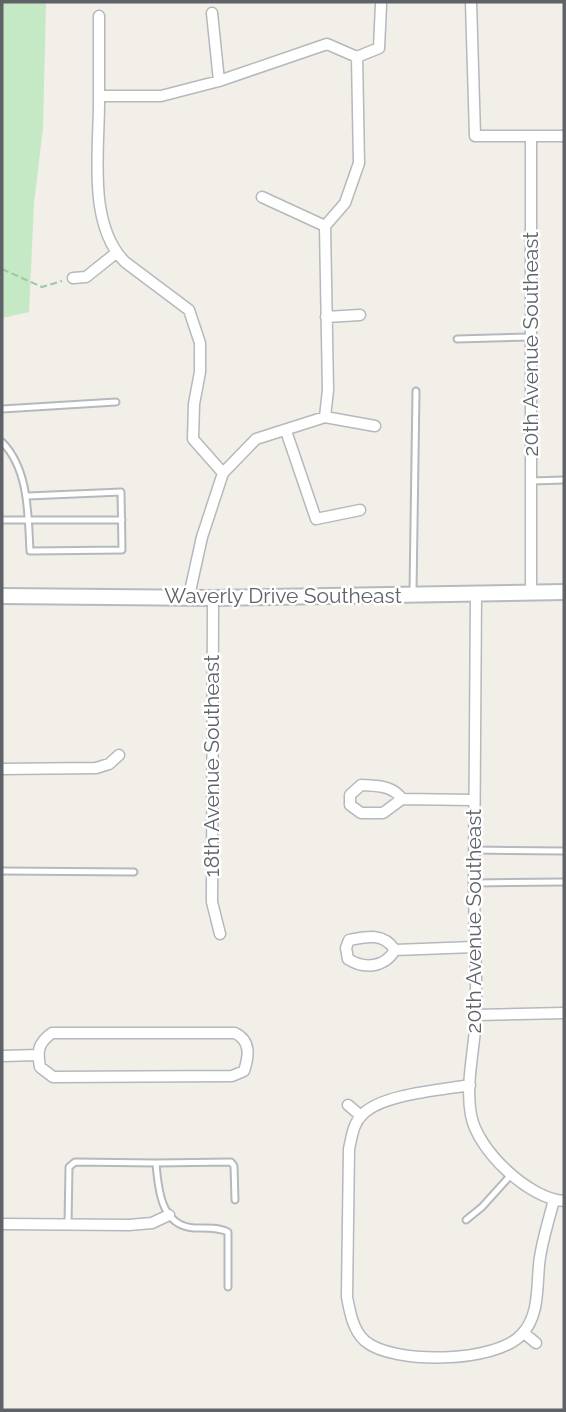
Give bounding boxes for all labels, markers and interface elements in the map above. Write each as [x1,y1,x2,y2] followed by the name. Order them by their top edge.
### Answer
[518,232,543,456] street label: 20th Avenue Southeast
[164,583,402,608] street label: Waverly Drive Southeast
[199,655,224,877] street label: 18th Avenue Southeast
[461,809,486,1033] street label: 20th Avenue Southeast

